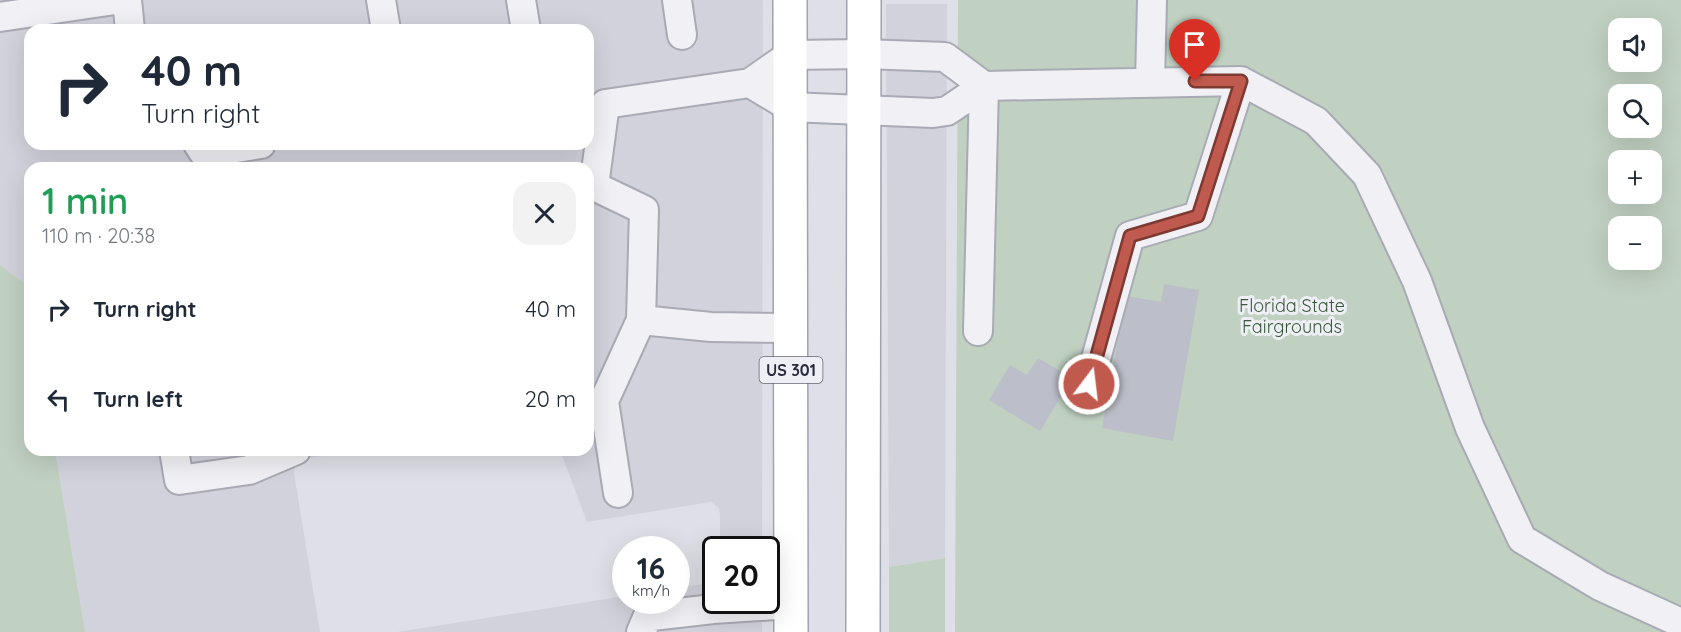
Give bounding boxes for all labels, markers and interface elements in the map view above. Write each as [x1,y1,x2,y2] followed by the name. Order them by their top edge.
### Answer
[1608,18,1662,270] map controls
[1608,18,1662,72] button: sound
[1169,19,1220,81] pin
[1178,28,1211,61] icon: arrive
[141,44,242,97] text: 40 m
[42,48,120,126] icon: right
[1608,84,1662,138] button: search
[141,96,260,130] text: Turn right
[1608,150,1662,204] button: +
[42,178,128,223] text: 1 min
[513,182,576,245] button: close
[1608,216,1662,270] button: −
[42,223,155,248] text: 110 m · 20:38
[42,293,75,326] icon: right
[1239,294,1345,338] park label: Florida State Fairgrounds
[93,295,197,323] text: Turn right
[525,295,576,323] text: 40 m
[1057,352,1121,416] position arrow
[760,357,822,383] road number: US 301
[42,383,75,416] icon: left
[93,385,183,413] text: Turn left
[525,385,576,413] text: 20 m
[702,536,780,614] speed limit sign: 20
[637,549,665,587] text: 16
[632,581,670,600] text: km/h

